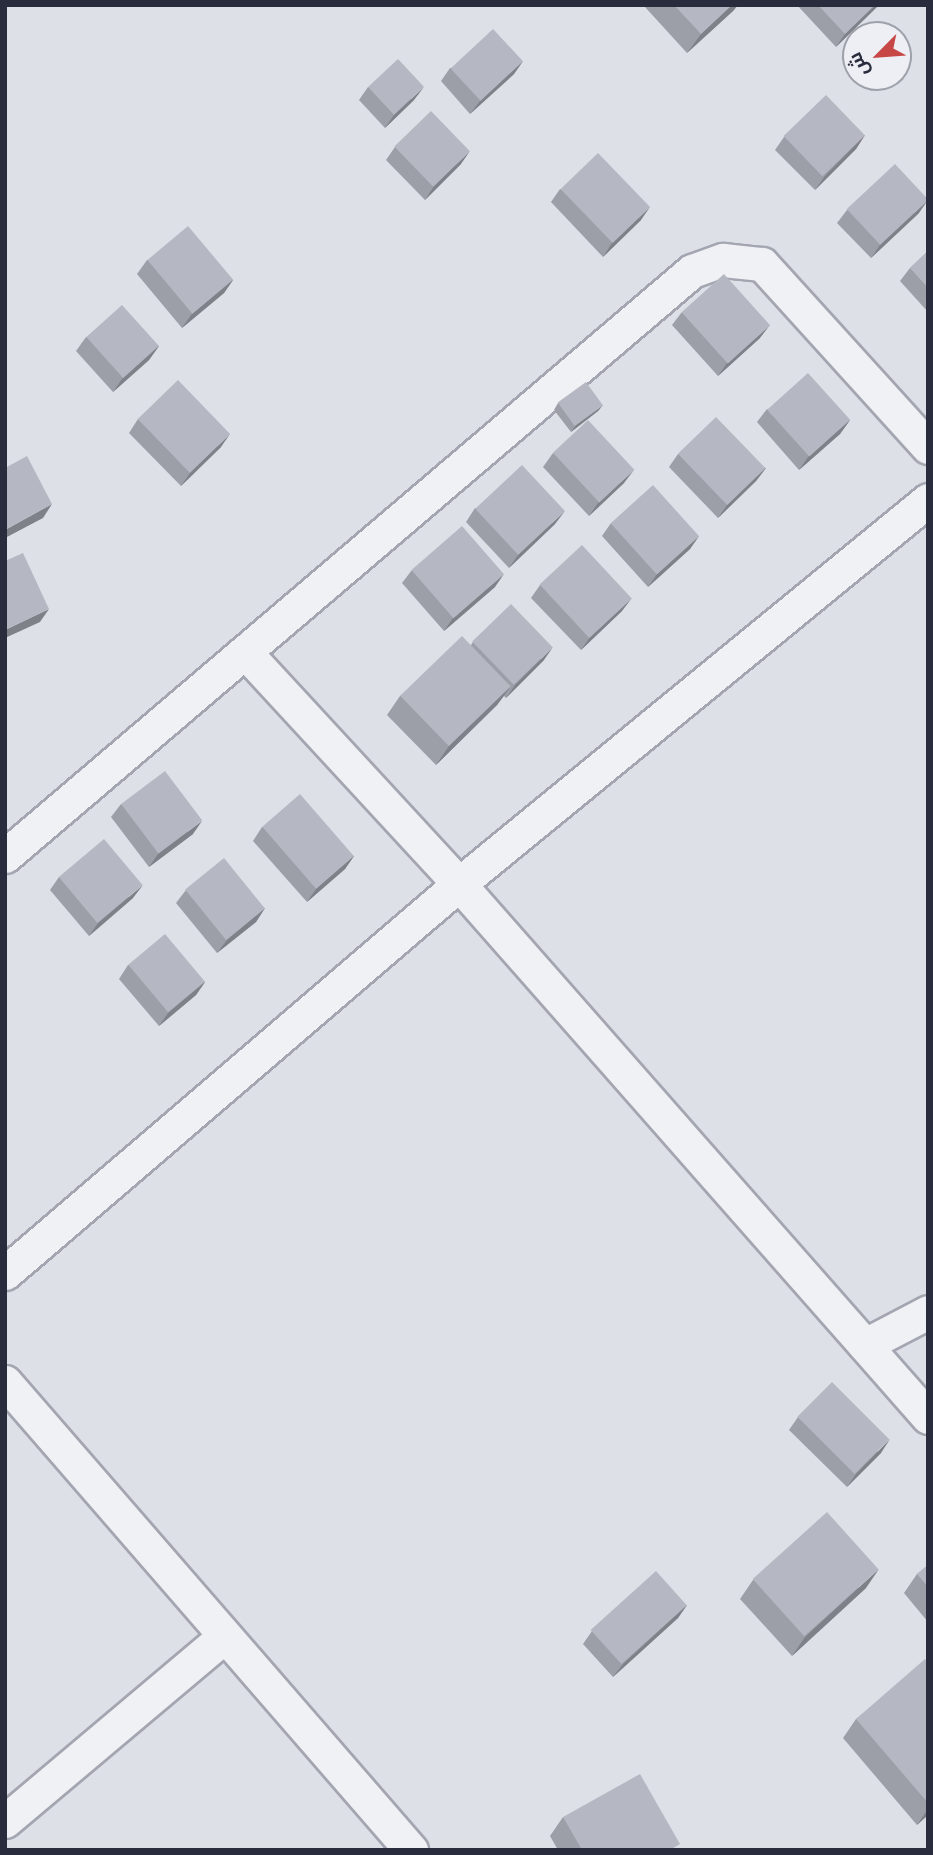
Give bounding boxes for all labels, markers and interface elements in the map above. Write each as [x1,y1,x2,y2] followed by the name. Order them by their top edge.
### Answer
[842,21,912,91] north arrow
[844,48,876,80] text: ش

